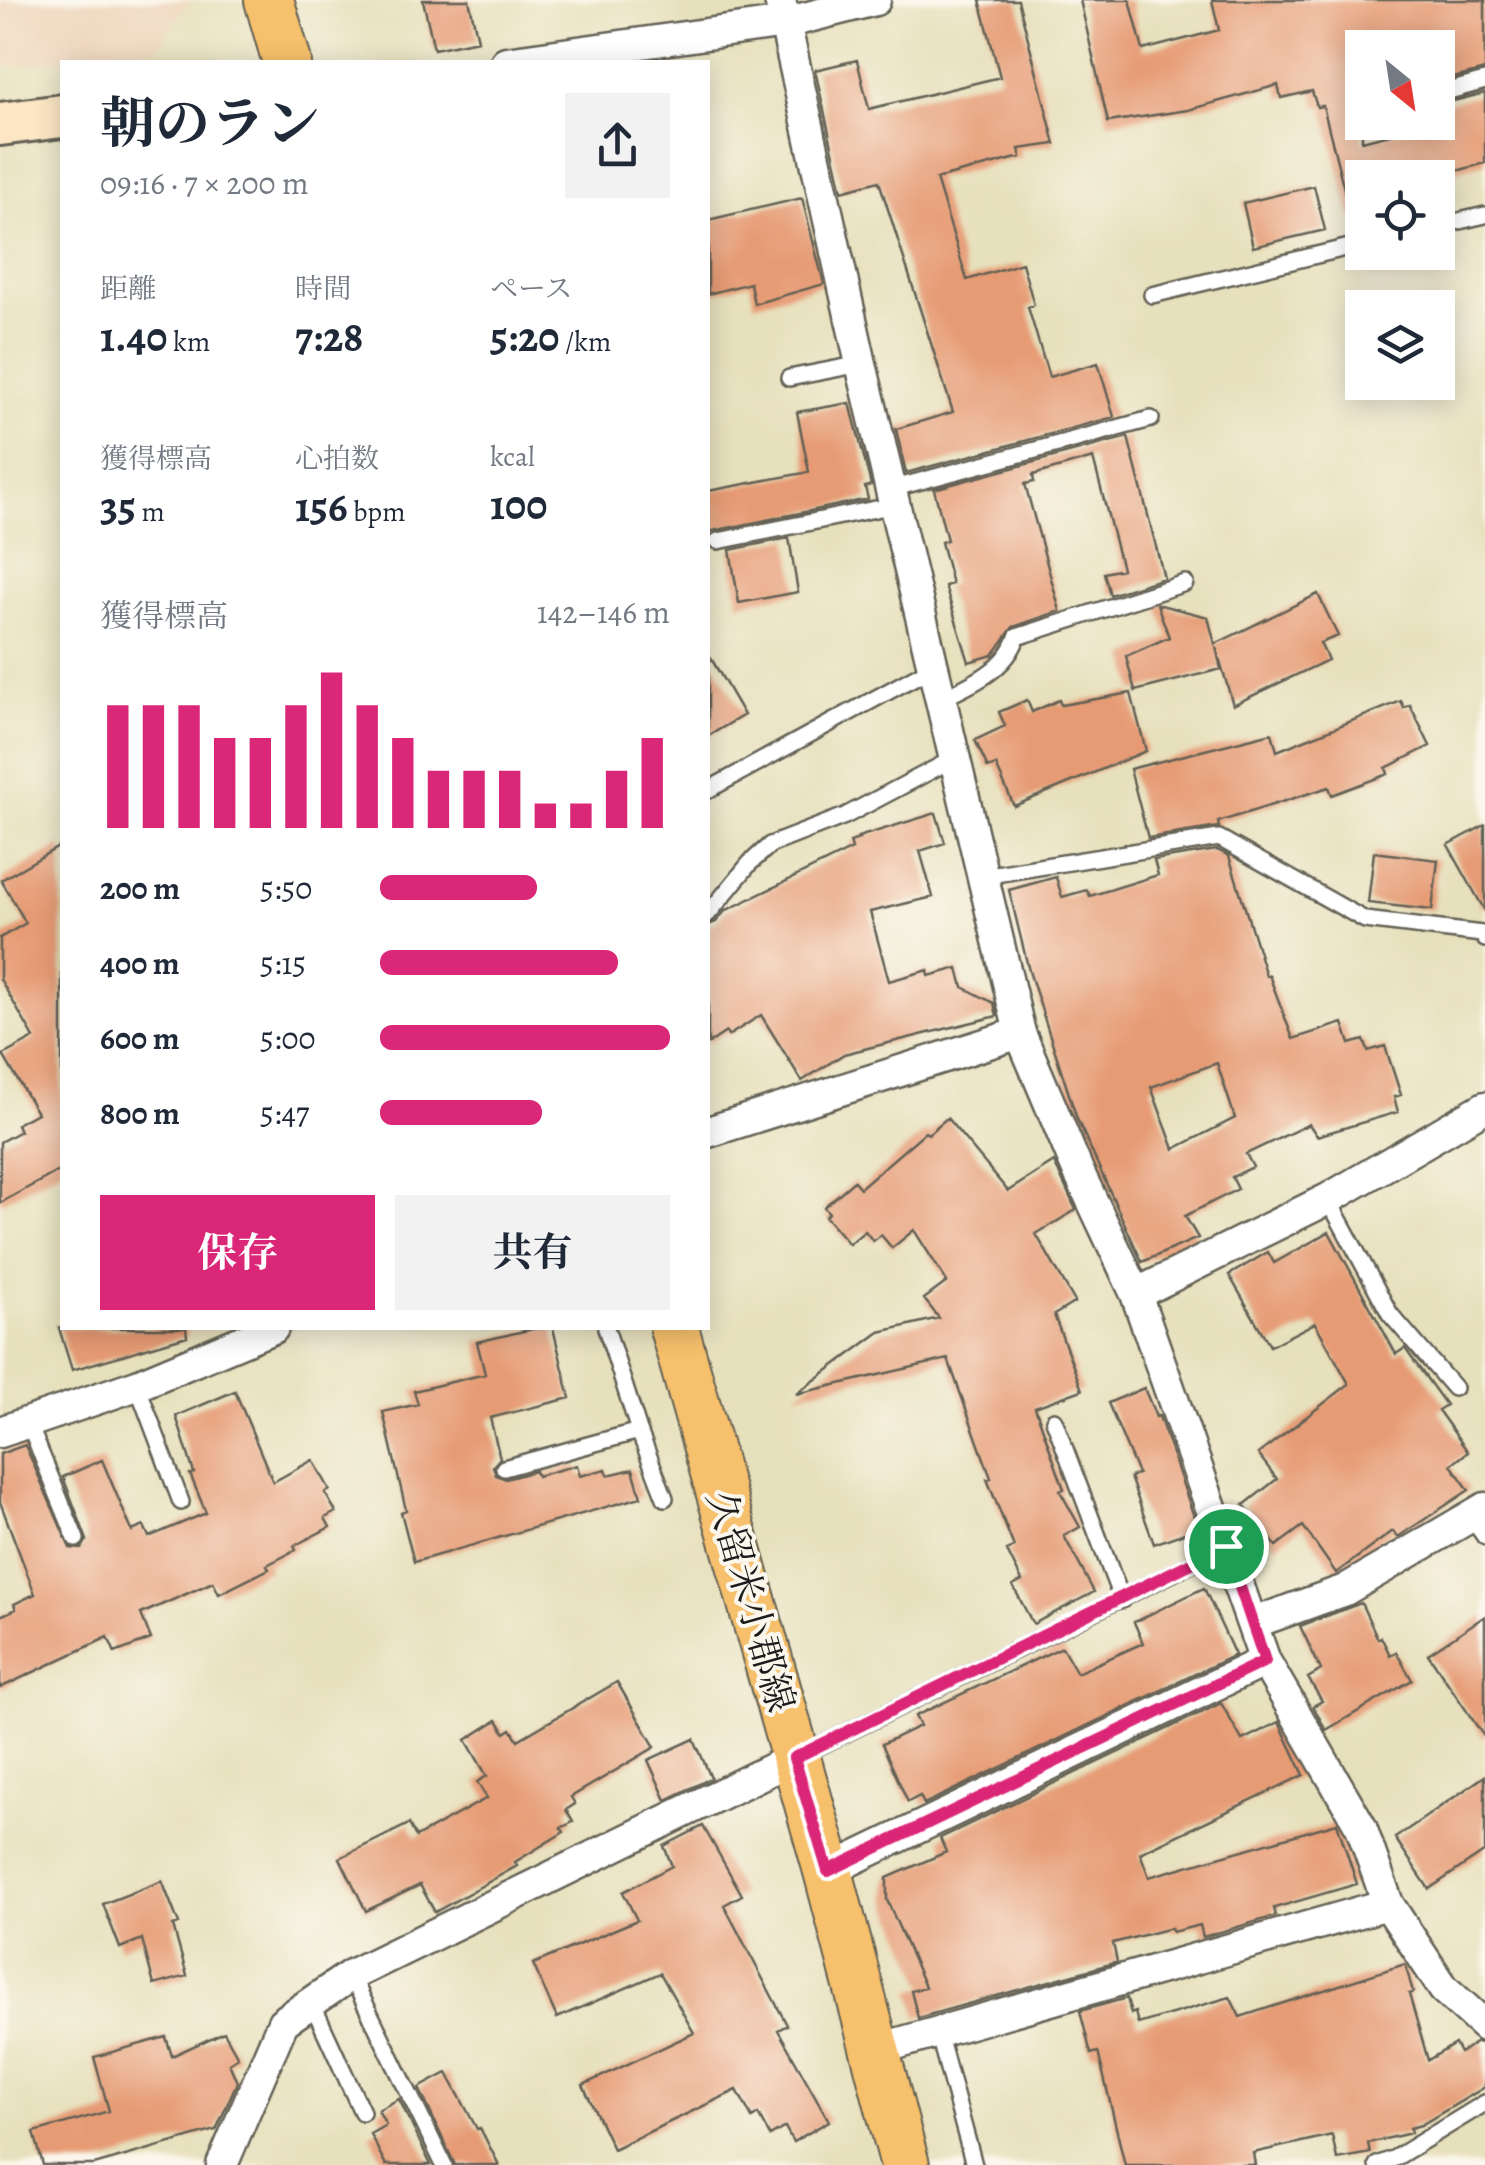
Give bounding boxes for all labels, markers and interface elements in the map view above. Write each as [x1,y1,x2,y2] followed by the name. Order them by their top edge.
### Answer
[1345,30,1455,140] north arrow
[1345,30,1455,400] map controls
[100,86,320,161] text: 朝のラン
[565,93,670,198] button: share
[1345,160,1455,270] button: locate
[100,161,309,205] text: 09:16 · 7 × 200 m
[100,270,156,308] text: 距離
[295,270,351,308] text: 時間
[490,270,573,308] text: ペース
[1345,290,1455,400] button: layers
[100,308,167,365] text: 1.40
[295,308,363,365] text: 7:28
[490,308,559,365] text: 5:20
[167,323,210,361] text: km
[559,323,611,361] text: /km
[490,438,535,476] text: kcal
[100,440,212,478] text: 獲得標高
[295,440,379,478] text: 心拍数
[490,476,547,533] text: 100
[100,478,136,535] text: 35
[295,478,348,535] text: 156
[136,493,165,531] text: m
[348,493,405,531] text: bpm
[537,590,670,634] text: 142–146 m
[100,594,228,638] text: 獲得標高
[100,866,180,910] text: 200 m
[260,866,312,910] text: 5:50
[100,941,180,985] text: 400 m
[260,941,306,985] text: 5:15
[100,1016,180,1060] text: 600 m
[260,1016,316,1060] text: 5:00
[100,1091,180,1135] text: 800 m
[260,1091,309,1135] text: 5:47
[100,1195,375,1310] button: 保存
[395,1195,670,1310] button: 共有
[695,1484,807,1718] street label: 久留米小郡線
[1184,1504,1269,1589] pin
[1199,1519,1254,1574] icon: arrive

